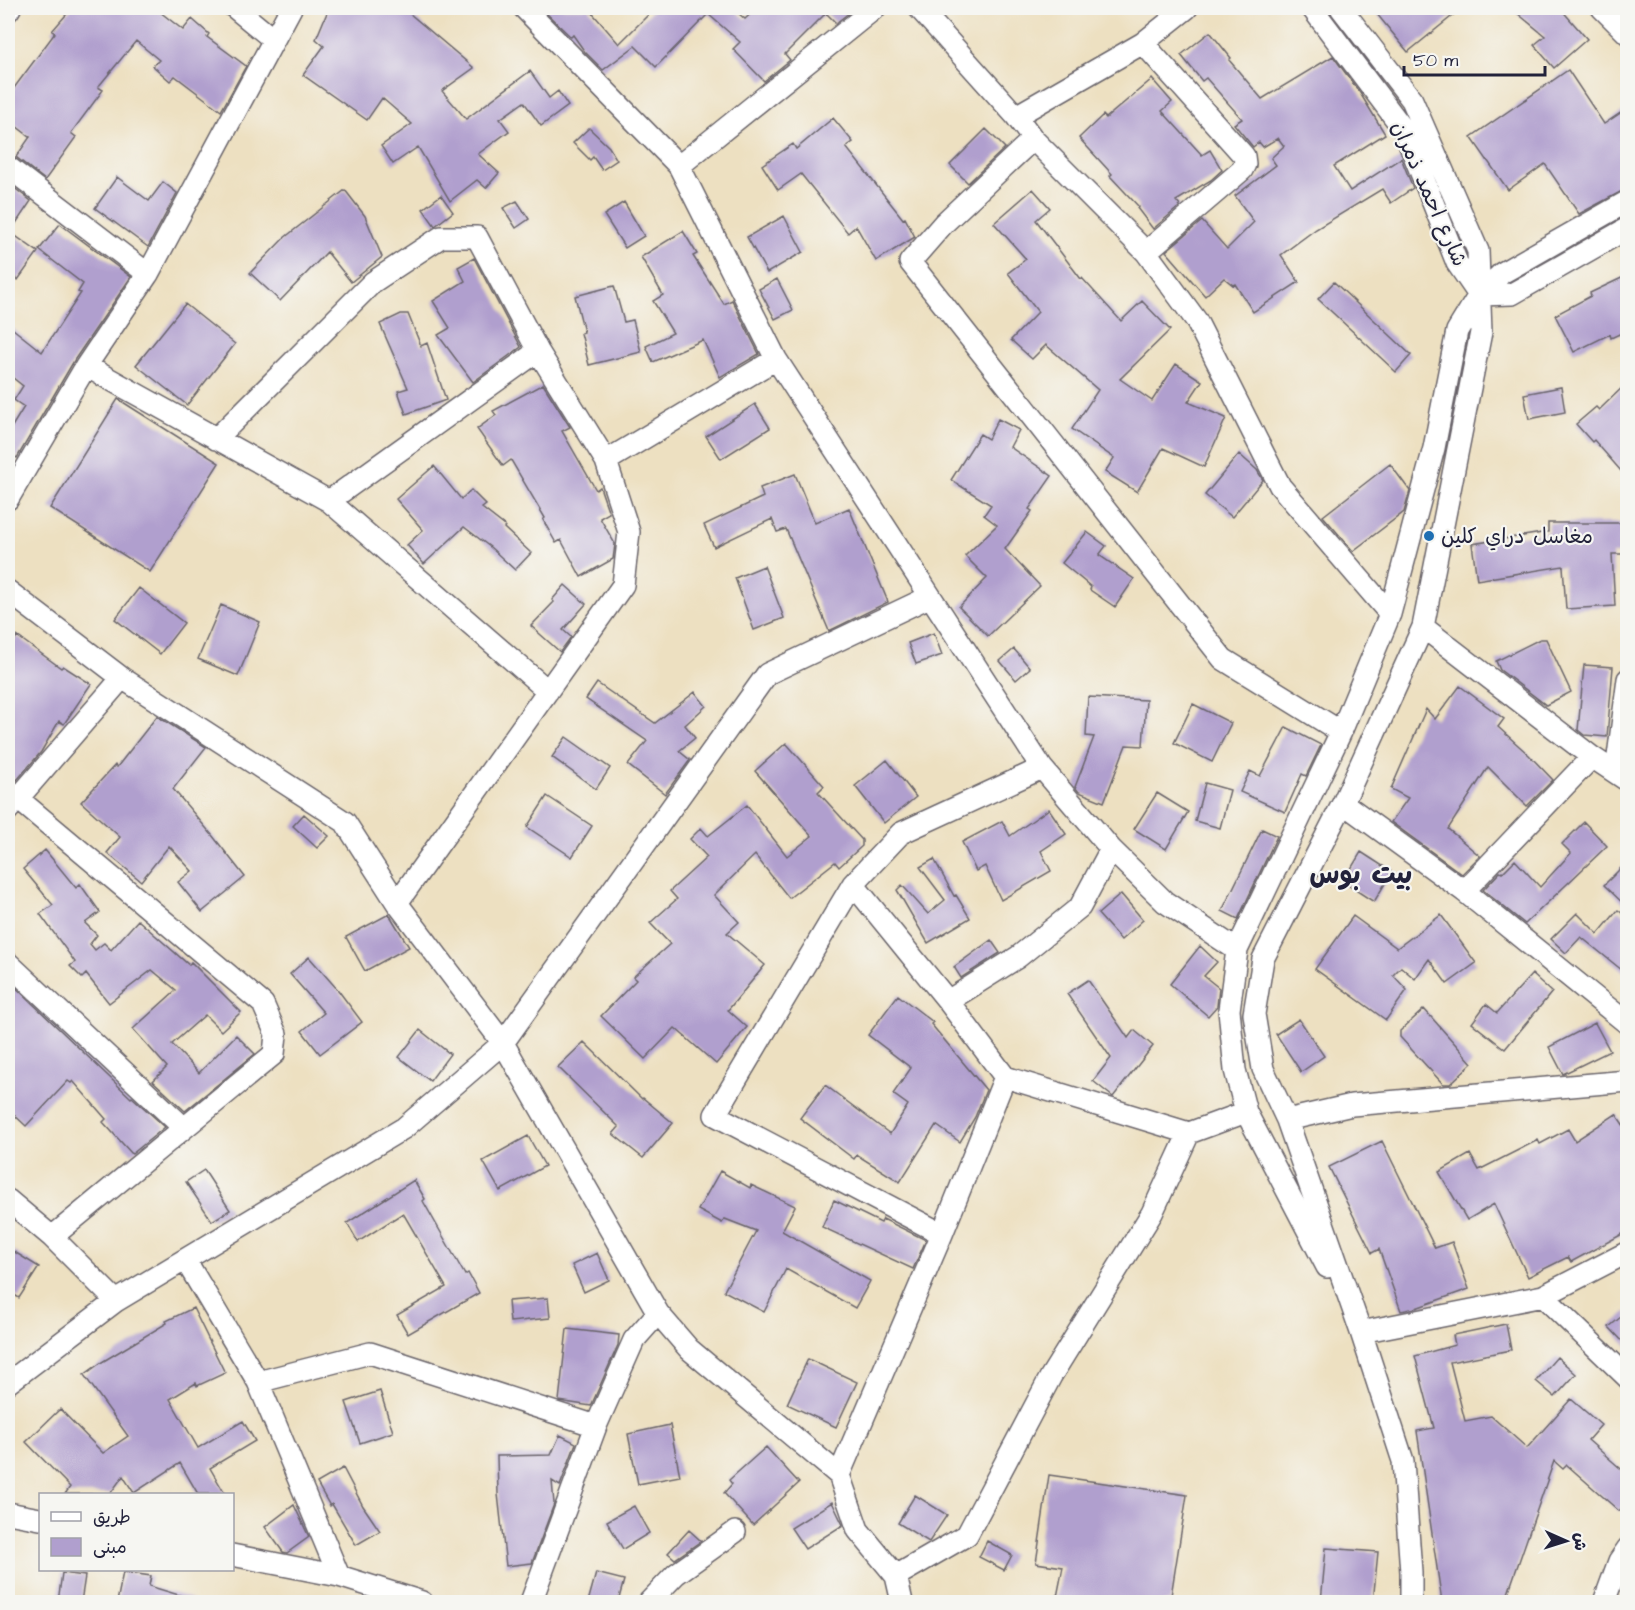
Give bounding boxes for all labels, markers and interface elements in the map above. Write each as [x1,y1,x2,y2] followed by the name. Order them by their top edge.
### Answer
[1404,39,1545,77] scale bar
[1413,48,1458,73] text: 50 m
[1384,117,1474,271] street label: شارع احمد ذمران
[1441,522,1593,551] place label: مغاسل دراي كلين
[1422,529,1436,543] marker: مغاسل دراي كلين
[1310,856,1412,894] district label: بيت بوس
[39,1493,234,1571] legend
[93,1505,131,1530] text: طريق
[1536,1511,1596,1571] north arrow
[1569,1532,1591,1551] text: ش
[93,1535,127,1560] text: مبنى

